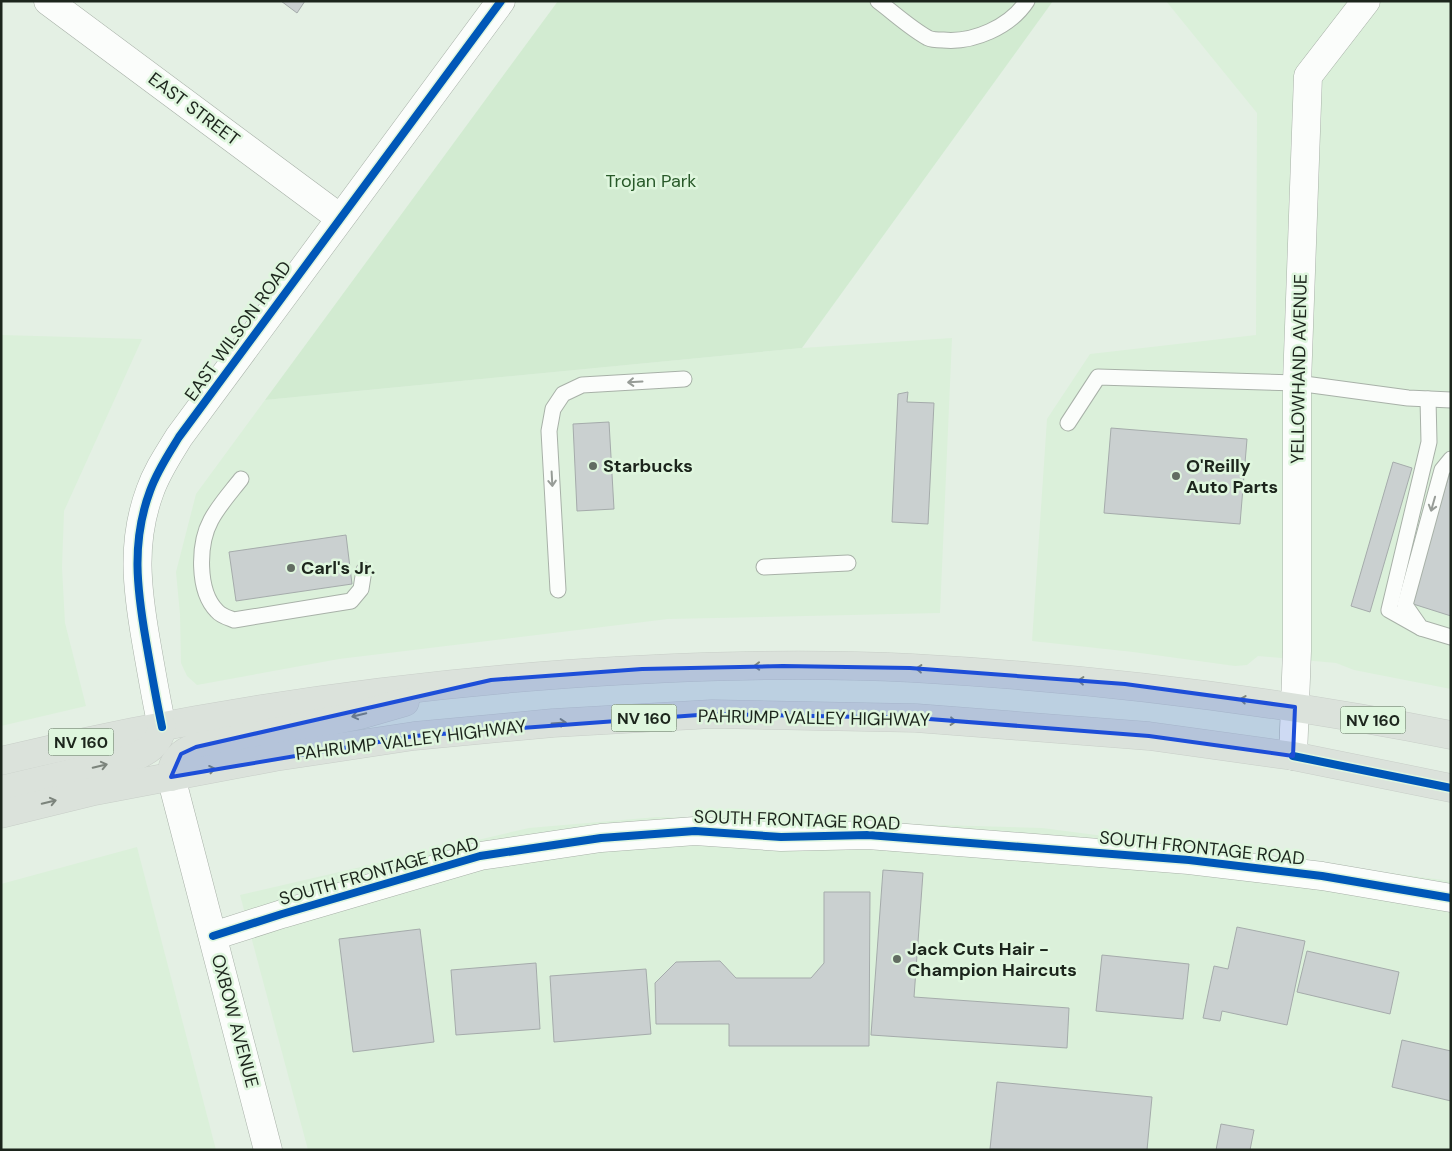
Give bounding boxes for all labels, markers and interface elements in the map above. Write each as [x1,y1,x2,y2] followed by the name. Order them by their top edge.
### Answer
[143,67,245,151] street label: EAST STREET
[606,169,696,193] park label: Trojan Park
[179,256,297,406] street label: EAST WILSON ROAD
[1285,274,1313,464] street label: YELLOWHAND AVENUE
[628,378,644,387] one-way arrow
[603,454,693,478] place label: Starbucks
[1186,454,1278,499] place label: O'Reilly Auto Parts
[587,460,599,472] marker: Starbucks
[1170,470,1182,482] marker: O'Reilly Auto Parts
[547,471,556,487] one-way arrow
[1428,495,1437,511] one-way arrow
[301,556,375,580] place label: Carl's Jr.
[285,562,297,574] marker: Carl's Jr.
[753,661,770,671] one-way arrow
[916,664,932,674] one-way arrow
[1078,677,1094,686] one-way arrow
[1239,695,1255,705] one-way arrow
[612,704,676,731] road number: NV 160
[698,704,931,732] street label: PAHRUMP VALLEY HIGHWAY
[1340,706,1406,734] road number: NV 160
[352,711,368,720] one-way arrow
[294,714,528,766] street label: PAHRUMP VALLEY HIGHWAY
[941,716,957,725] one-way arrow
[551,718,567,727] one-way arrow
[48,729,114,756] road number: NV 160
[91,761,107,770] one-way arrow
[199,764,215,774] one-way arrow
[40,797,56,806] one-way arrow
[693,804,901,836] street label: SOUTH FRONTAGE ROAD
[1098,825,1306,871] street label: SOUTH FRONTAGE ROAD
[276,831,482,911] street label: SOUTH FRONTAGE ROAD
[907,937,1077,982] place label: Jack Cuts Hair - Champion Haircuts
[206,952,264,1090] street label: OXBOW AVENUE
[891,953,903,965] marker: Jack Cuts Hair - Champion Haircuts

